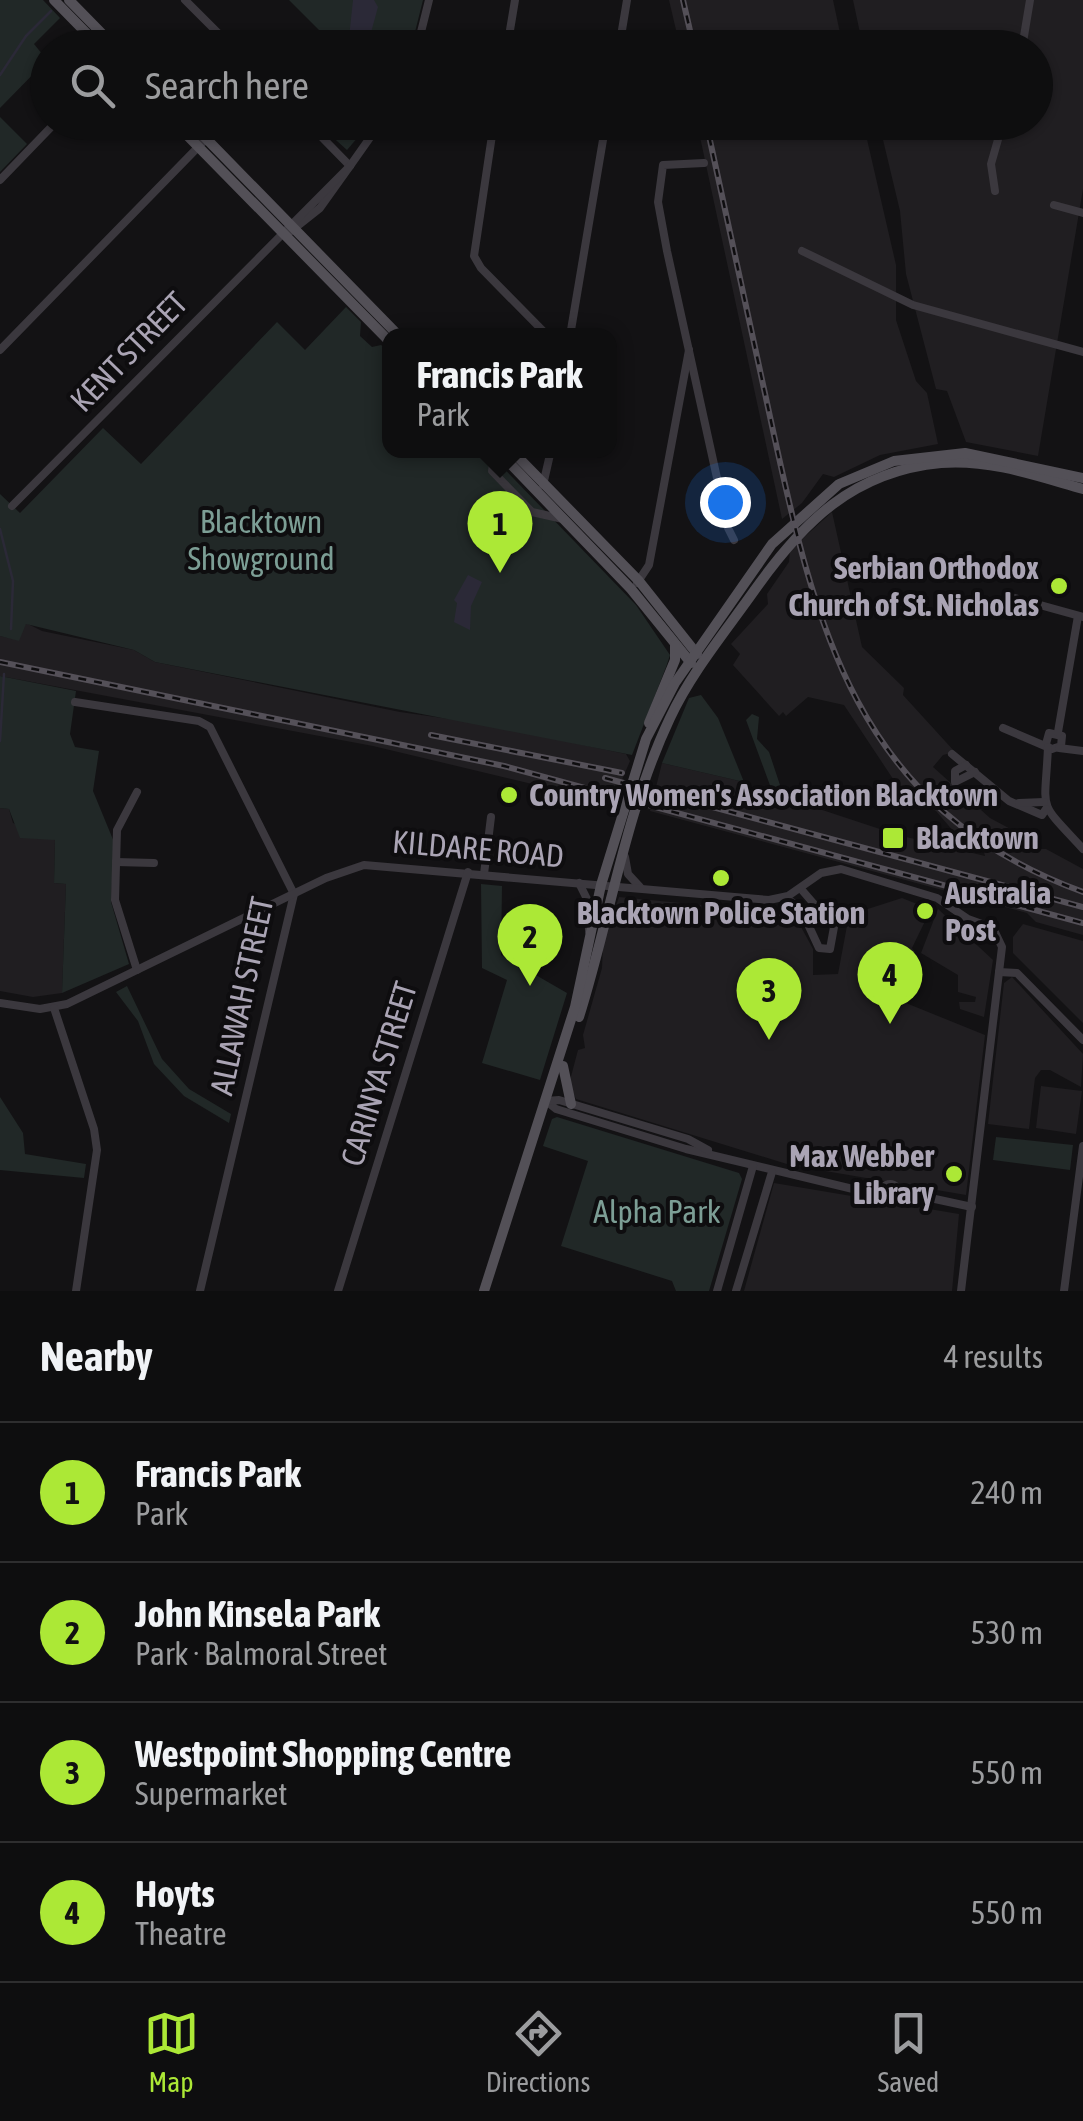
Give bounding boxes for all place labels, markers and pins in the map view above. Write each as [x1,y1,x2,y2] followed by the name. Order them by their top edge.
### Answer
[468,490,532,573] pin: 1
[788,549,1039,623] place label: Serbian Orthodox Church of St. Nicholas
[1048,575,1070,597] marker: Serbian Orthodox Church of St. Nicholas
[529,776,998,813] place label: Country Women's Association Blacktown
[498,784,520,806] marker: Country Women's Association Blacktown
[916,819,1039,856] place label: Blacktown
[880,825,906,851] marker: Blacktown
[710,867,732,889] marker: Blacktown Police Station
[944,874,1051,948] place label: Australia Post
[577,894,865,931] place label: Blacktown Police Station
[914,900,936,922] marker: Australia Post
[498,904,562,986] pin: 2
[858,942,922,1024] pin: 4
[736,958,802,1040] pin: 3
[789,1137,935,1211] place label: Max Webber Library
[943,1163,965,1185] marker: Max Webber Library

